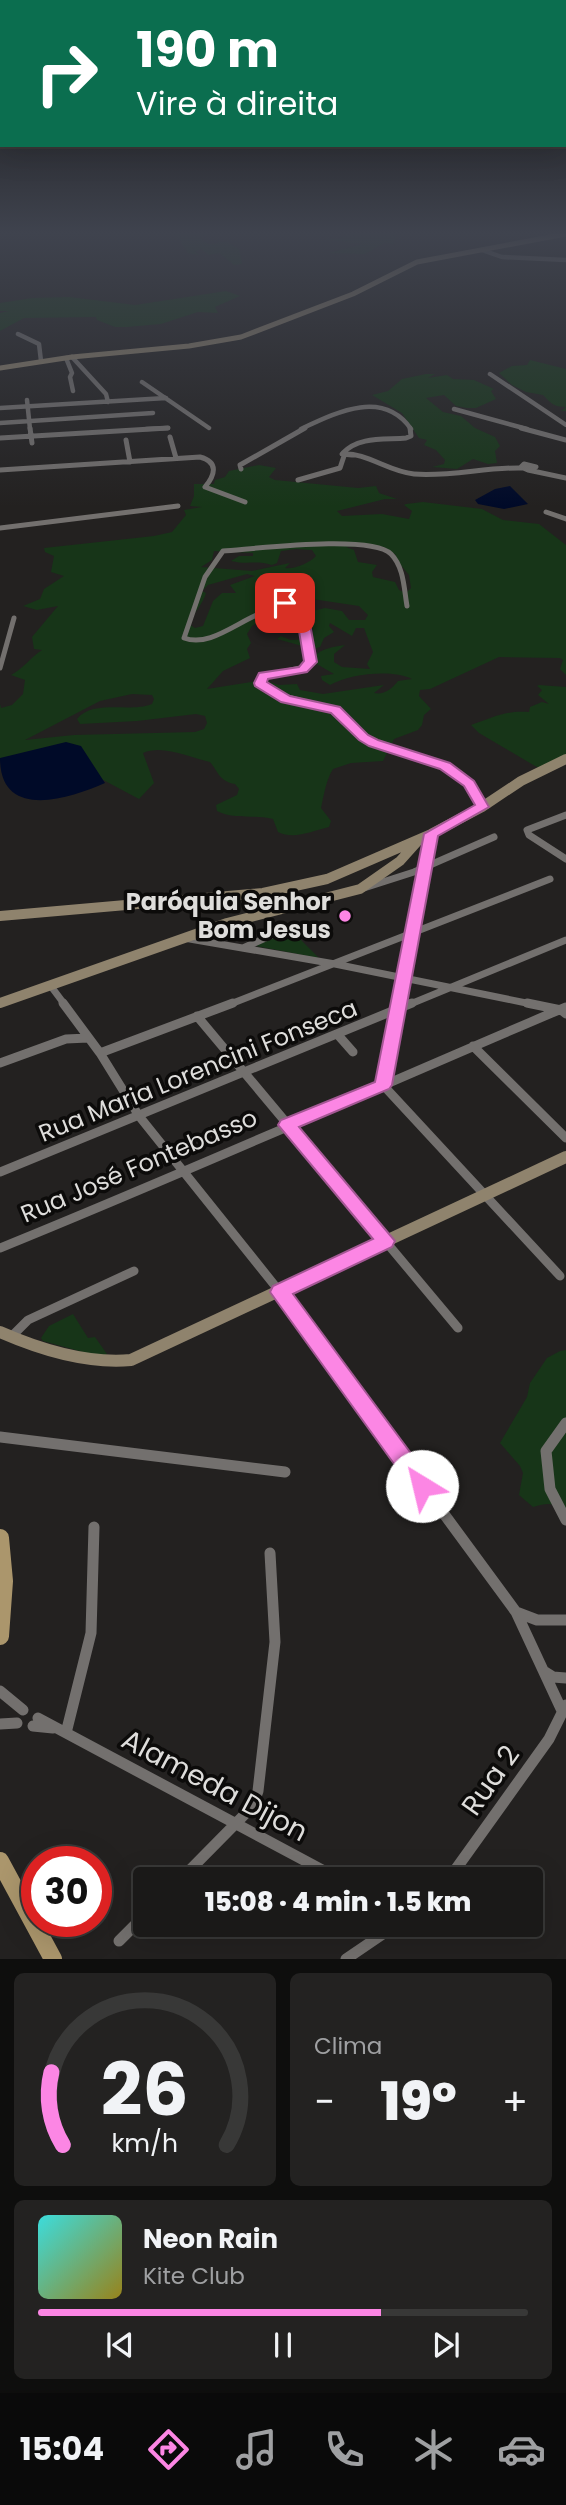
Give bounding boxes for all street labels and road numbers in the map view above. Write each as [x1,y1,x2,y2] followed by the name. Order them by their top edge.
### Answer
[34,991,362,1150] street label: Rua Maria Lorencini Fonseca
[16,1101,262,1230] street label: Rua José Fontebasso
[115,1720,315,1851] street label: Alameda Dijon
[452,1737,529,1823] street label: Rua 2

